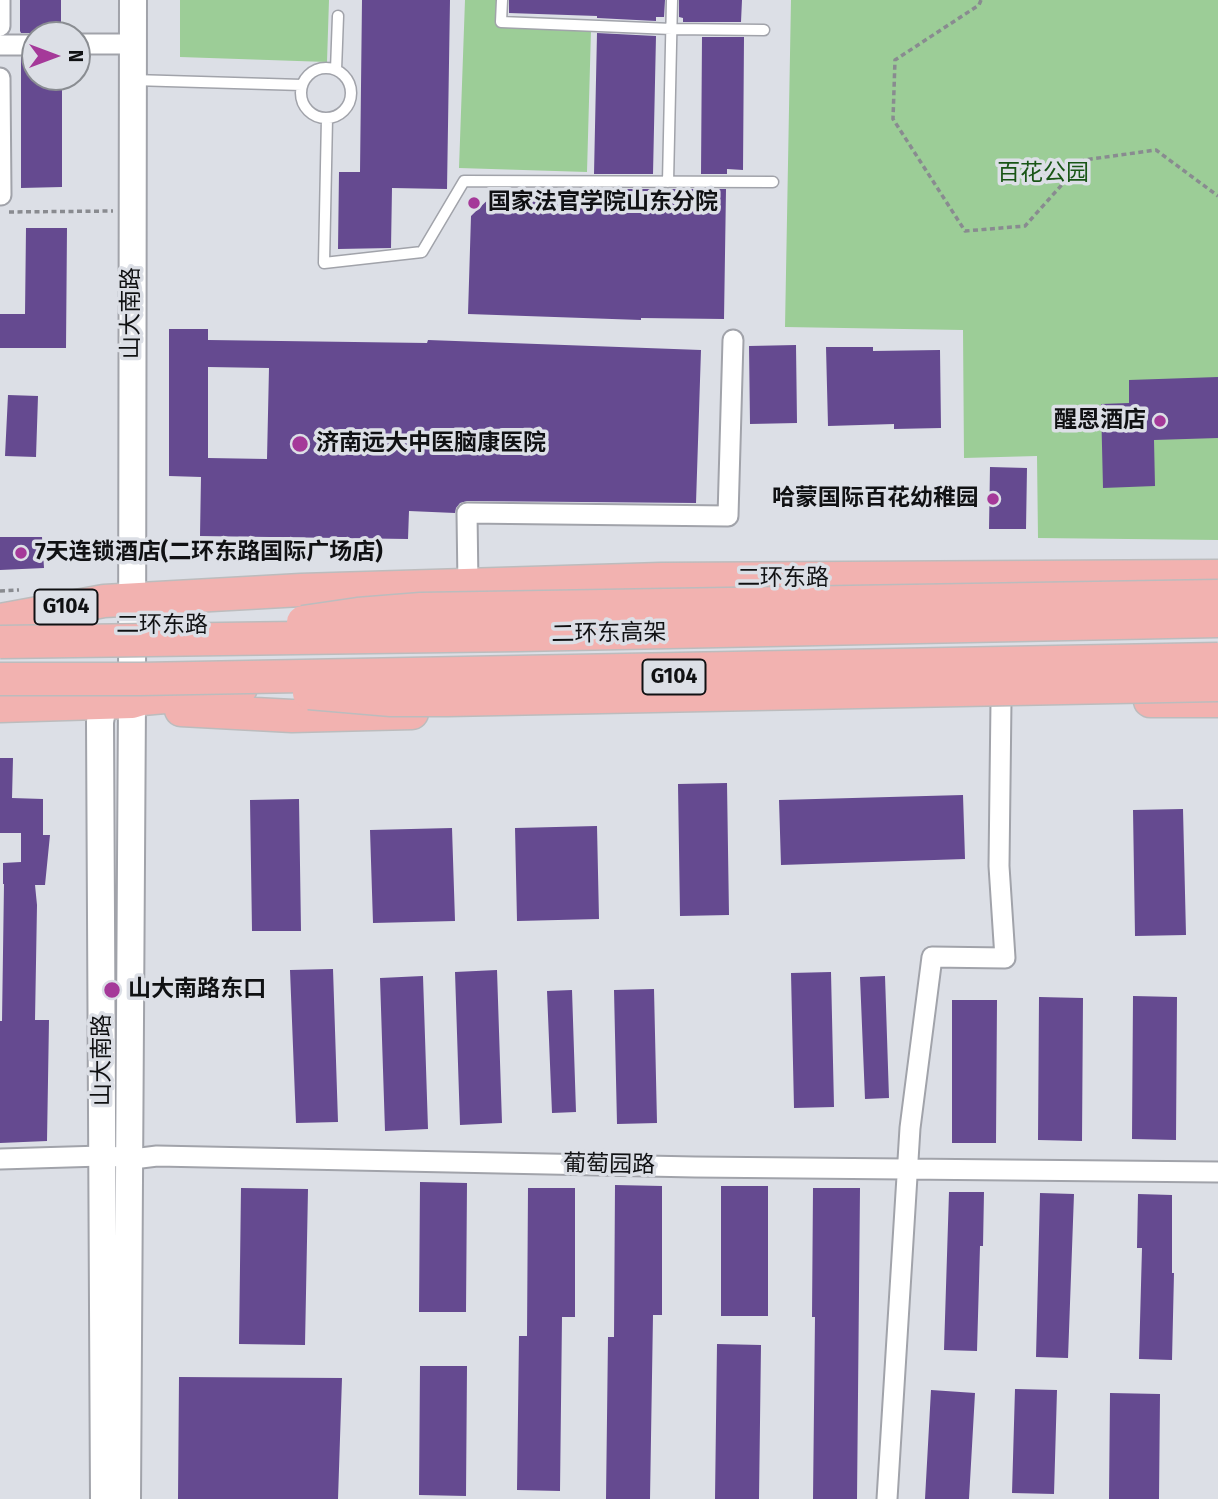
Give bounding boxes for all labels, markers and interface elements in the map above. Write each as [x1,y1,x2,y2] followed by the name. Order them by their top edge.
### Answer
[21,21,91,91] north arrow
[64,50,87,62] text: N
[997,160,1089,188] park label: 百花公园
[488,189,718,217] place label: 国家法官学院山东分院
[466,195,482,211] marker: 国家法官学院山东分院
[118,267,146,359] street label: 山大南路
[1054,407,1146,435] place label: 醒恩酒店
[1152,413,1168,429] marker: 醒恩酒店
[316,430,546,458] place label: 济南远大中医脑康医院
[290,434,310,454] marker: 济南远大中医脑康医院
[772,485,979,513] place label: 哈蒙国际百花幼稚园
[985,491,1001,507] marker: 哈蒙国际百花幼稚园
[35,539,383,567] place label: 7天连锁酒店(二环东路国际广场店)
[13,545,29,561] marker: 7天连锁酒店(二环东路国际广场店)
[737,565,829,593] street label: 二环东路
[34,590,98,624] road number: G104
[116,612,208,640] street label: 二环东路
[551,619,667,649] street label: 二环东高架
[642,660,706,694] road number: G104
[128,976,266,1004] place label: 山大南路东口
[102,980,122,1000] marker: 山大南路东口
[89,1014,117,1106] street label: 山大南路
[563,1150,655,1180] street label: 葡萄园路

